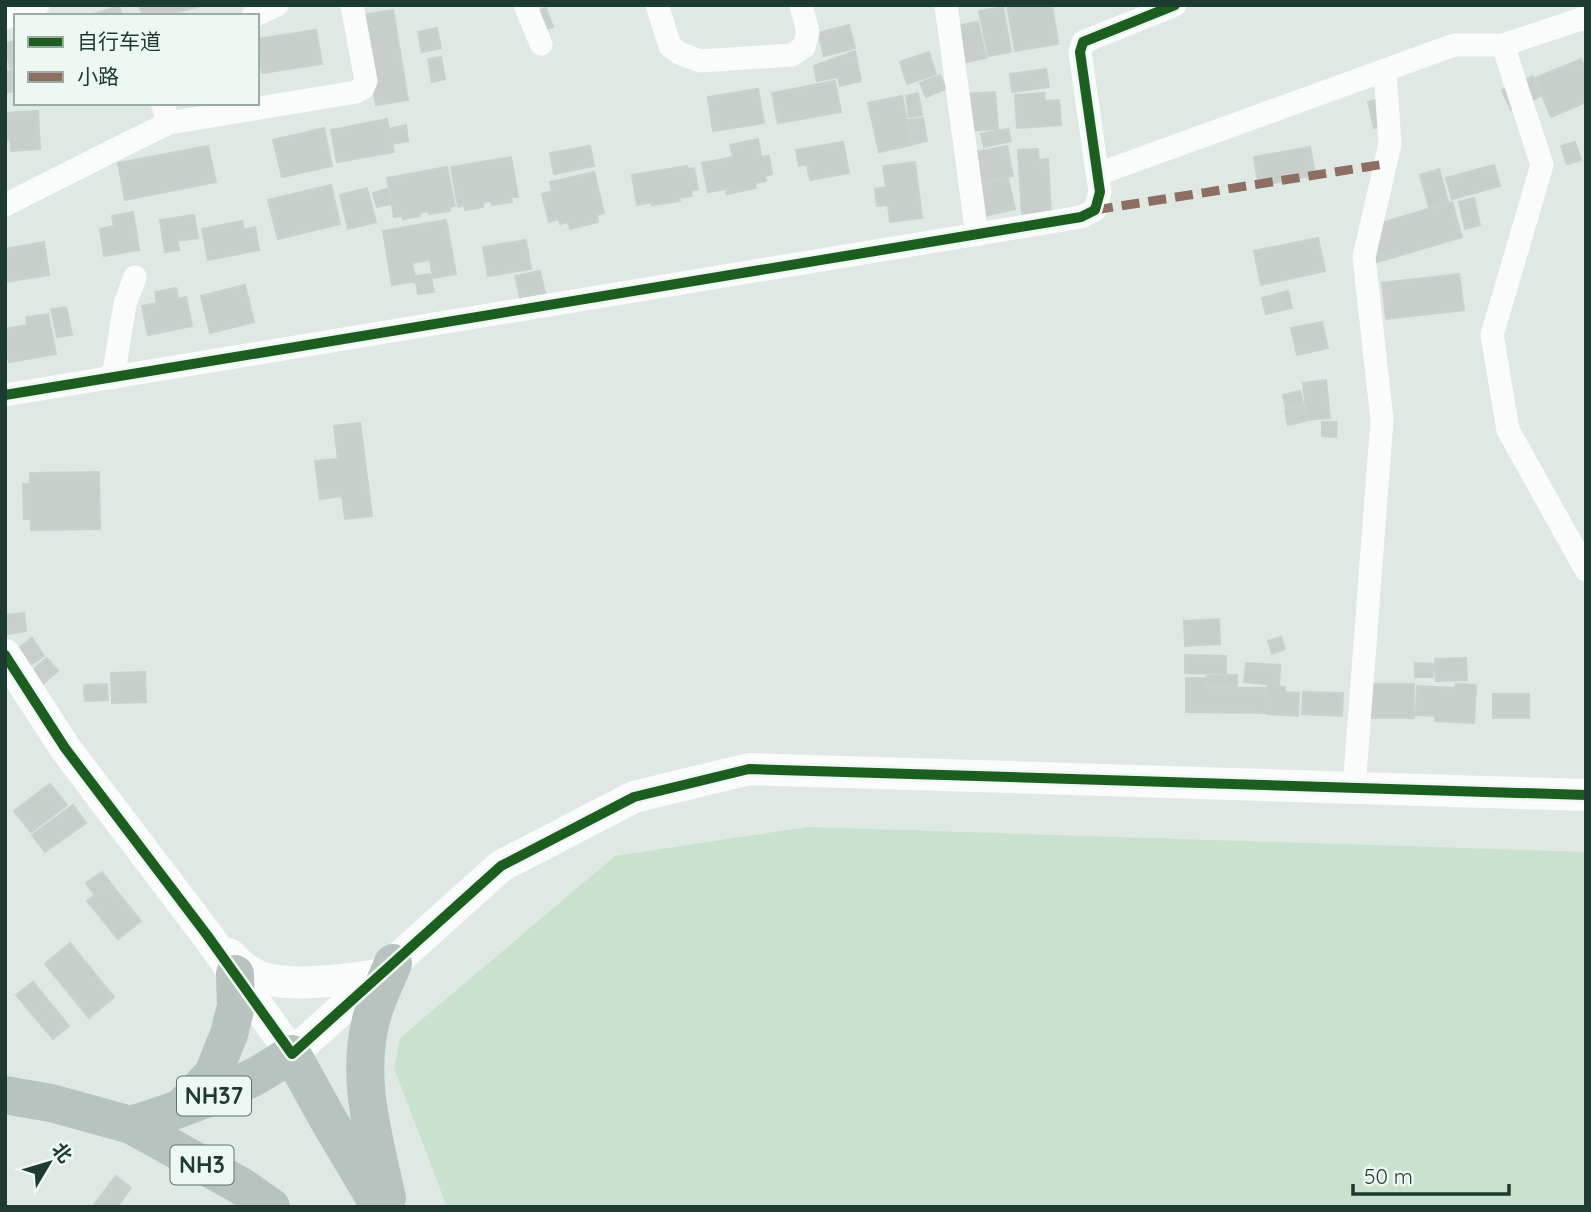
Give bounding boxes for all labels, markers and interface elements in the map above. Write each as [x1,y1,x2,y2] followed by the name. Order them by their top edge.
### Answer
[14,14,259,105] legend
[77,28,161,54] text: 自行车道
[77,63,119,89] text: 小路
[177,1077,251,1116] road number: NH37
[14,1128,84,1198] north arrow
[47,1138,78,1167] text: 北
[170,1146,234,1184] road number: NH3
[1353,1152,1509,1196] scale bar
[1364,1163,1413,1189] text: 50 m

